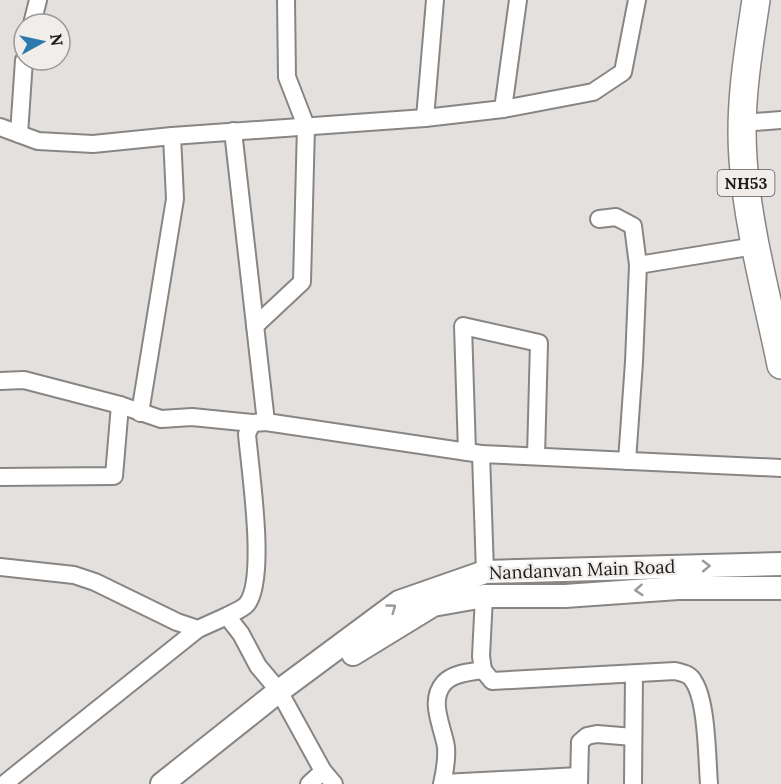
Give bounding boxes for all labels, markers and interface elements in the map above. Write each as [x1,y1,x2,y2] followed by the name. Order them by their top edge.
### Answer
[12,12,72,72] north arrow
[46,32,68,47] text: N
[718,170,774,196] road number: NH53
[488,555,676,584] street label: Nandanvan Main Road
[701,560,710,573] one-way arrow
[634,584,643,597] one-way arrow
[385,604,396,615] one-way arrow

